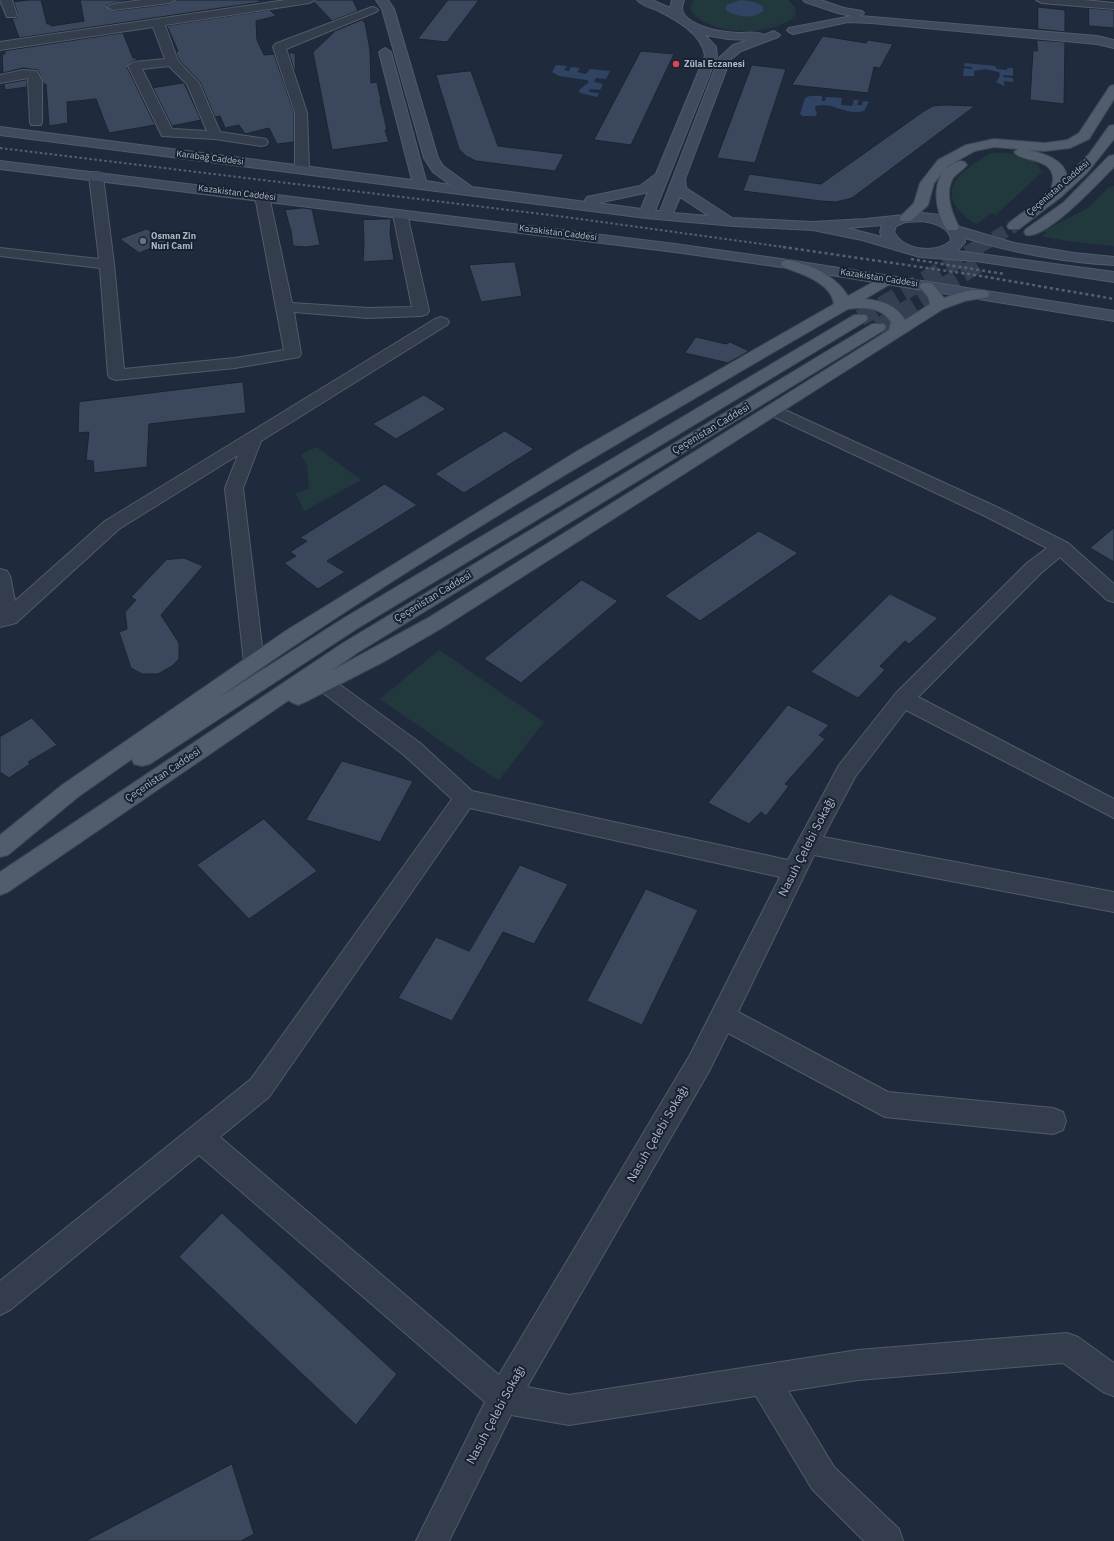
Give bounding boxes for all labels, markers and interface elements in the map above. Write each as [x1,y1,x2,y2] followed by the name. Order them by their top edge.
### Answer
[671,59,681,69] marker: Zülal Eczanesi
[684,59,745,69] place label: Zülal Eczanesi
[176,149,244,167] street label: Karabağ Caddesi
[1025,158,1091,218] street label: Çeçenistan Caddesi
[197,183,277,203] street label: Kazakistan Caddesi
[518,223,598,243] street label: Kazakistan Caddesi
[151,231,196,252] place label: Osman Zin Nuri Cami
[138,236,148,246] marker: Osman Zin Nuri Cami
[839,267,919,289] street label: Kazakistan Caddesi
[670,401,752,457] street label: Çeçenistan Caddesi
[392,569,474,625] street label: Çeçenistan Caddesi
[123,745,203,805] street label: Çeçenistan Caddesi
[776,795,838,899] street label: Nasuh Çelebi Sokağı
[624,1083,692,1185] street label: Nasuh Çelebi Sokağı
[464,1363,528,1467] street label: Nasuh Çelebi Sokağı

